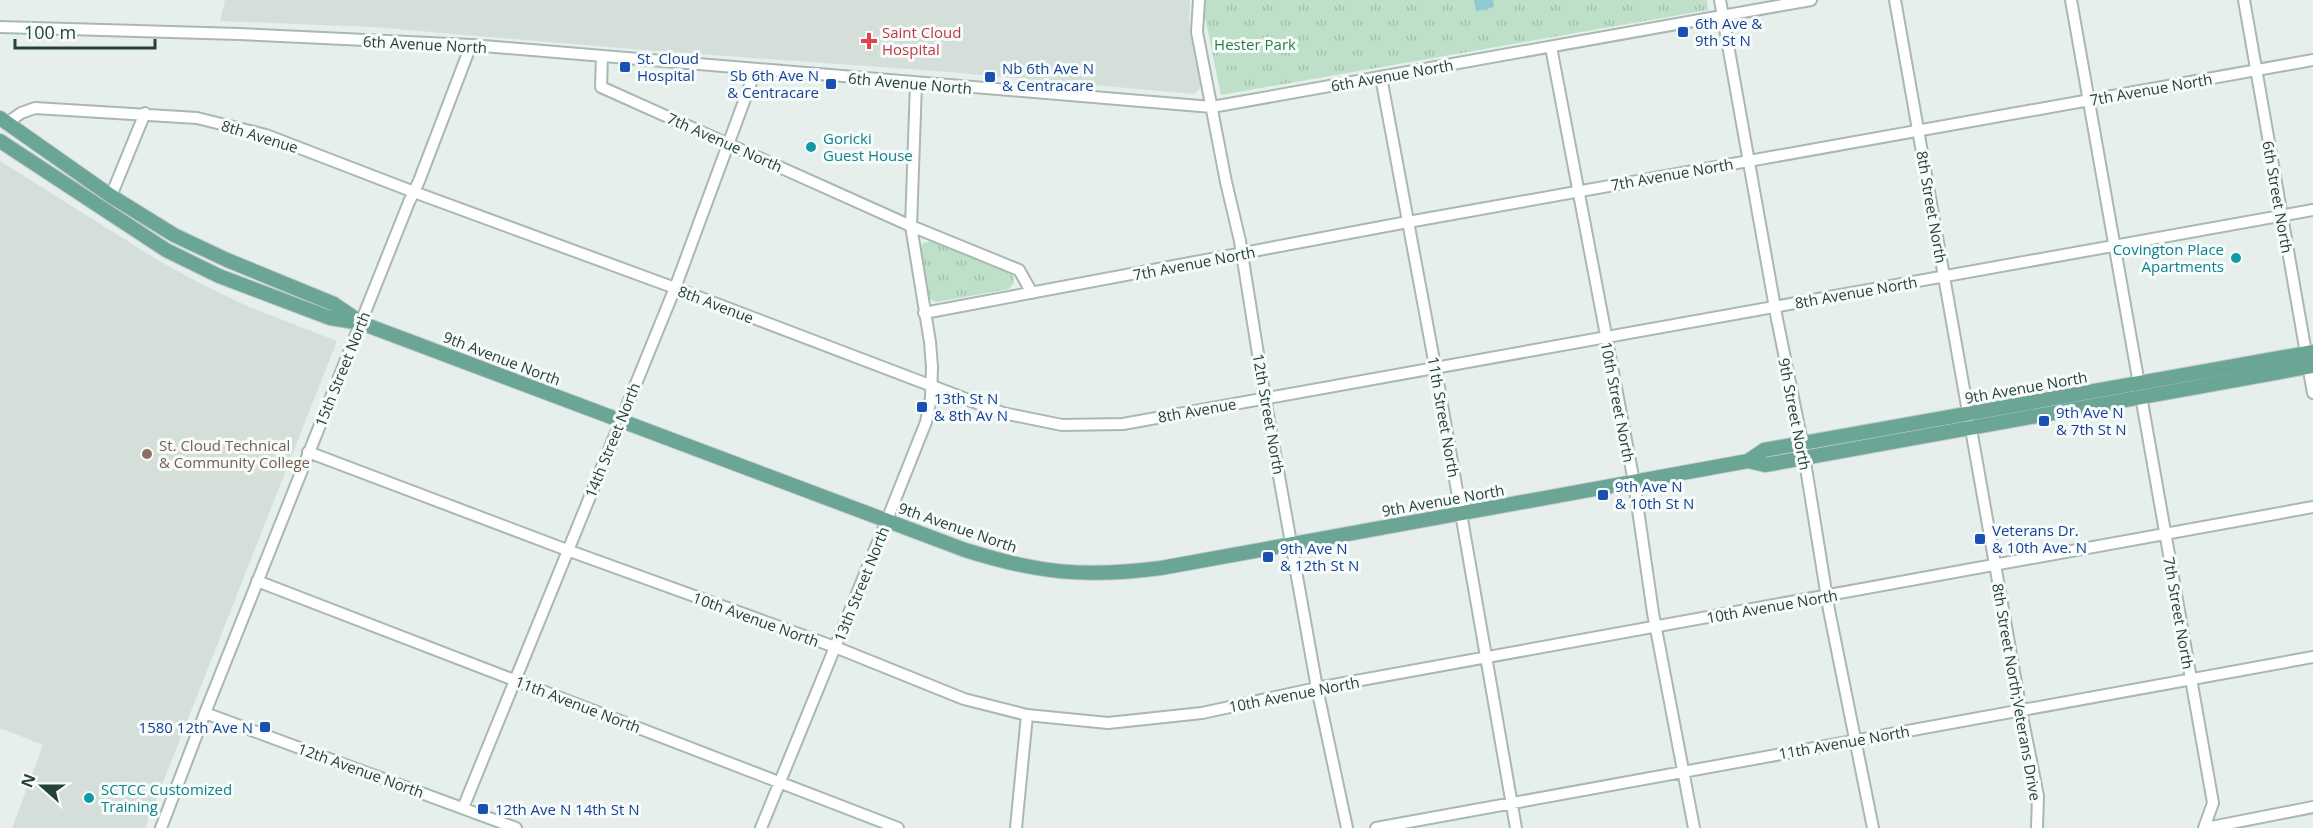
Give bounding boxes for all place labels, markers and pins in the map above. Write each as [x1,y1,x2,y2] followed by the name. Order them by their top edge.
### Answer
[1695,13,1762,50] place label: 6th Ave & 9th St N
[882,22,961,59] place label: Saint Cloud Hospital
[1676,25,1690,39] marker: 6th Ave & 9th St N
[860,32,878,50] marker: Saint Cloud Hospital
[637,48,699,85] place label: St. Cloud Hospital
[1002,58,1094,95] place label: Nb 6th Ave N & Centracare
[618,60,632,74] marker: St. Cloud Hospital
[727,65,819,102] place label: Sb 6th Ave N & Centracare
[983,70,997,84] marker: Nb 6th Ave N & Centracare
[824,77,838,91] marker: Sb 6th Ave N & Centracare
[823,128,913,165] place label: Goricki Guest House
[804,140,818,154] marker: Goricki Guest House
[2113,239,2224,276] place label: Covington Place Apartments
[2229,251,2243,265] marker: Covington Place Apartments
[934,388,1008,425] place label: 13th St N & 8th Av N
[915,400,929,414] marker: 13th St N & 8th Av N
[2056,402,2127,439] place label: 9th Ave N & 7th St N
[2037,414,2051,428] marker: 9th Ave N & 7th St N
[159,435,310,472] place label: St. Cloud Technical & Community College
[140,447,154,461] marker: St. Cloud Technical & Community College
[1615,476,1694,513] place label: 9th Ave N & 10th St N
[1596,488,1610,502] marker: 9th Ave N & 10th St N
[1992,520,2087,557] place label: Veterans Dr. & 10th Ave. N
[1973,532,1987,546] marker: Veterans Dr. & 10th Ave. N
[1280,538,1359,575] place label: 9th Ave N & 12th St N
[1261,550,1275,564] marker: 9th Ave N & 12th St N
[139,717,253,737] place label: 1580 12th Ave N
[258,720,272,734] marker: 1580 12th Ave N
[101,779,232,816] place label: SCTCC Customized Training
[82,791,96,805] marker: SCTCC Customized Training
[495,799,639,819] place label: 12th Ave N 14th St N
[476,802,490,816] marker: 12th Ave N 14th St N

